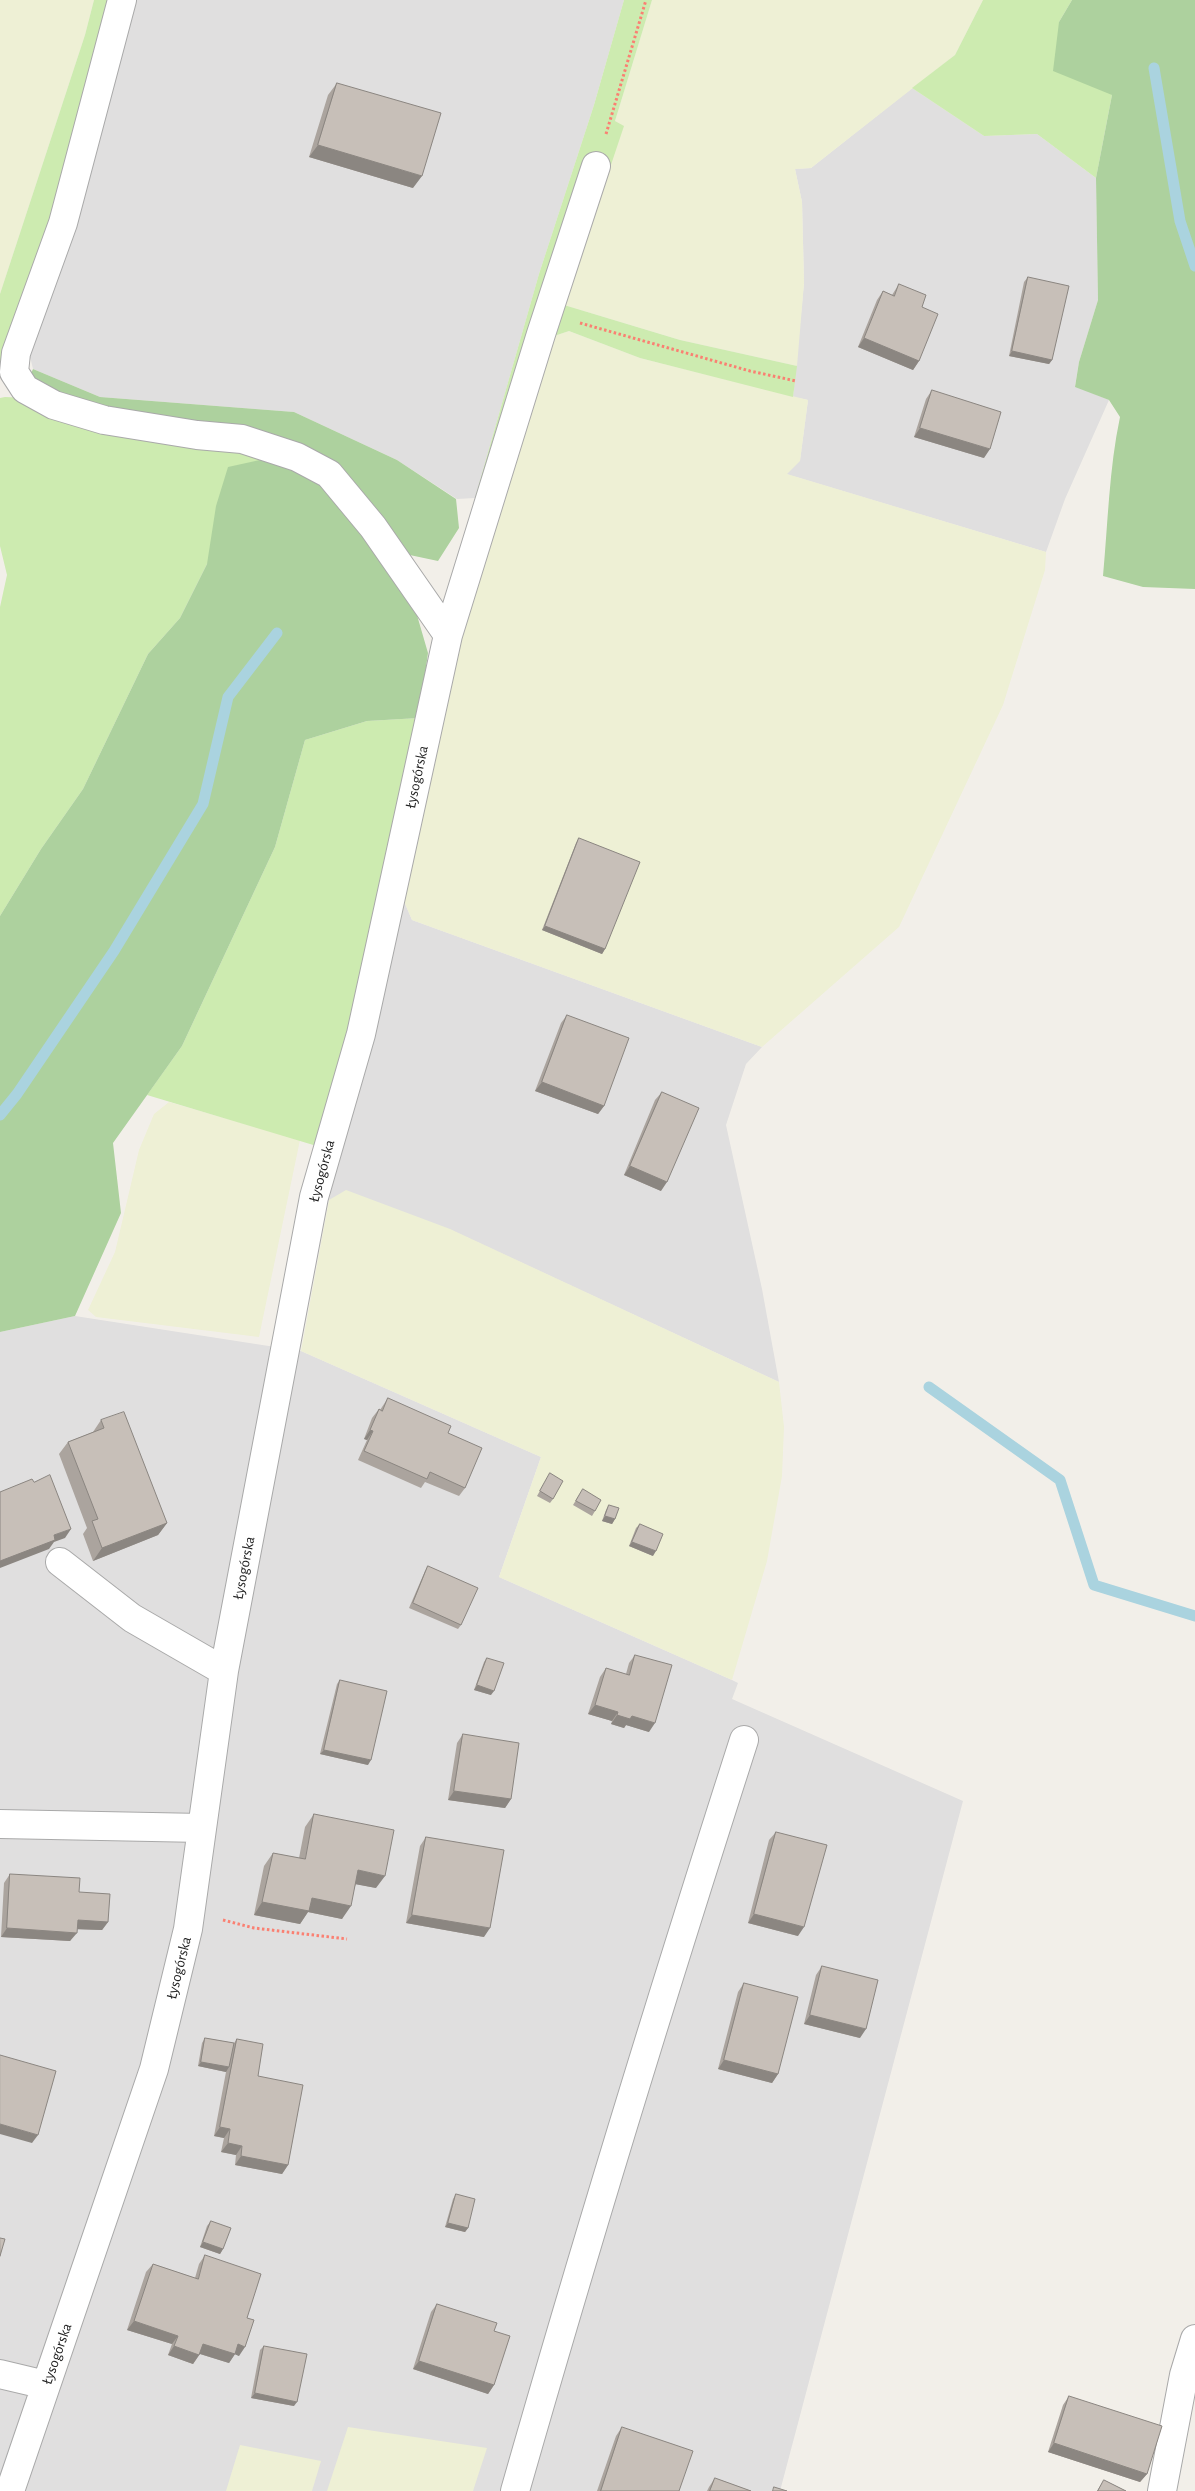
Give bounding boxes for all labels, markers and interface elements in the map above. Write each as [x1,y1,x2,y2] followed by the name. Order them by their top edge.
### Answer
[402,744,432,810] street label: Łysogórska
[305,1138,339,1204] street label: Łysogórska
[229,1535,259,1601] street label: Łysogórska
[163,1935,195,2001] street label: Łysogórska
[38,2321,76,2387] street label: Łysogórska

